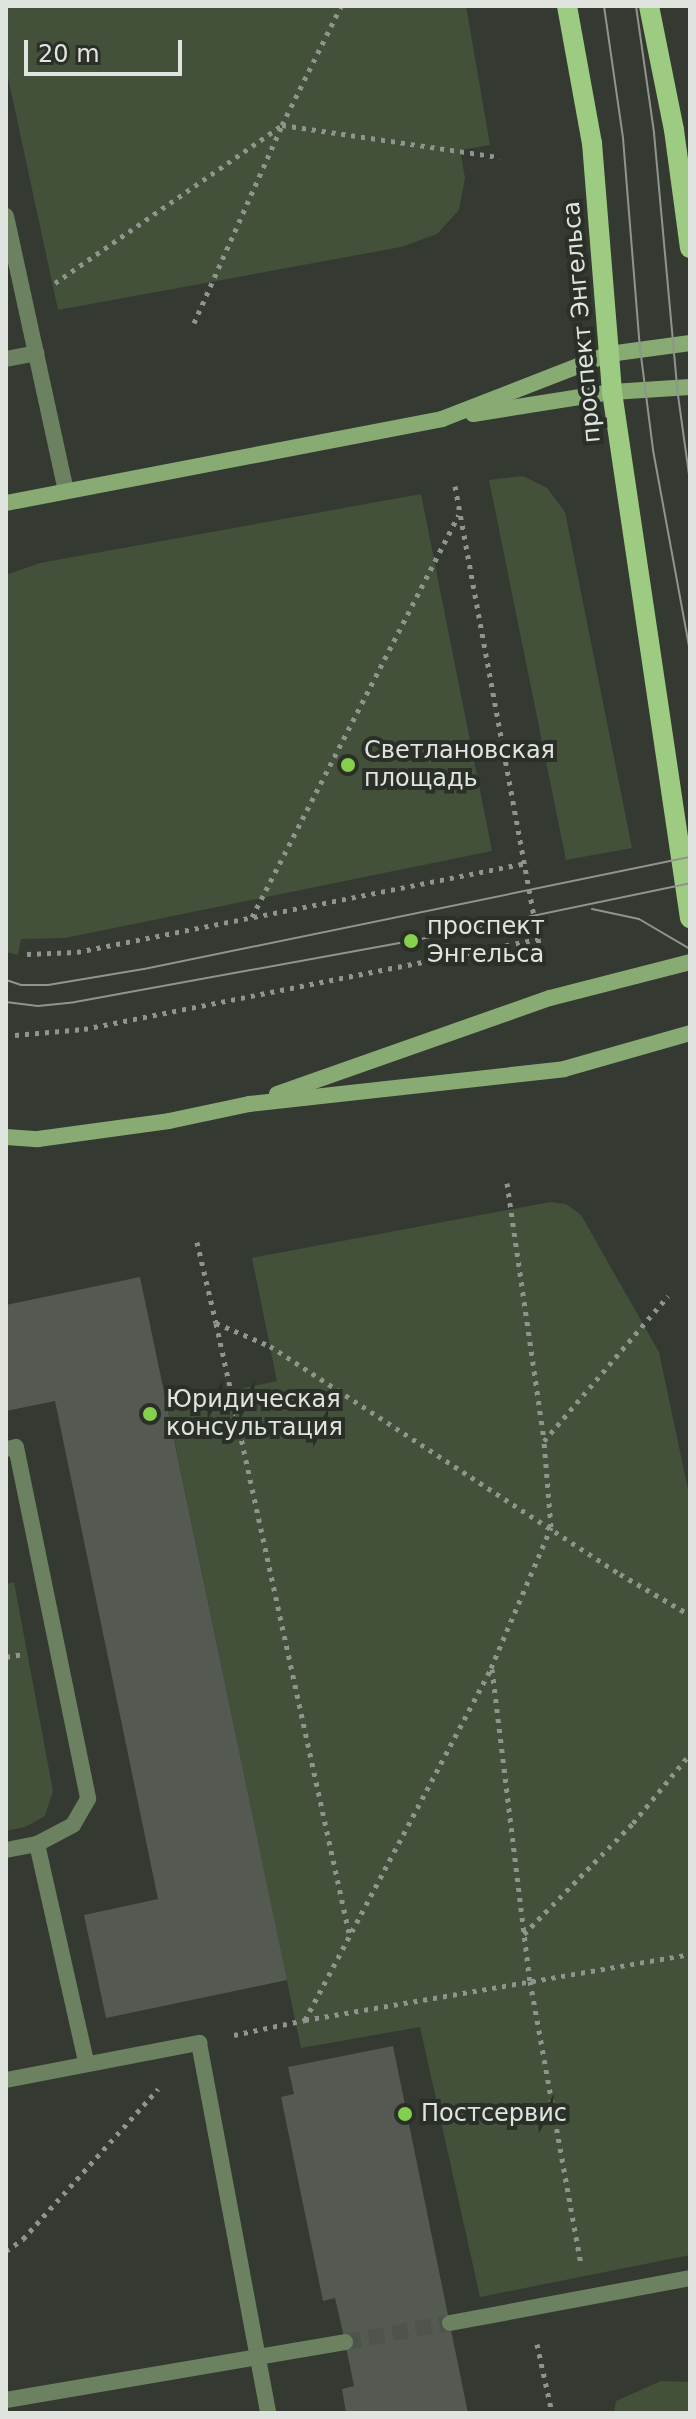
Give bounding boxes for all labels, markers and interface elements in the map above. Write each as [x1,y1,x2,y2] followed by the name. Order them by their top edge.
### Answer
[28,24,186,74] scale bar
[38,40,100,68] text: 20 m
[557,200,607,444] street label: проспект Энгельса
[364,737,555,793] place label: Светлановская площадь
[339,756,357,774] marker: Светлановская площадь
[427,913,545,969] place label: проспект Энгельса
[402,932,420,950] marker: проспект Энгельса
[166,1386,343,1442] place label: Юридическая консультация
[141,1405,159,1423] marker: Юридическая консультация
[421,2100,567,2128] place label: Постсервис
[396,2105,414,2123] marker: Постсервис

